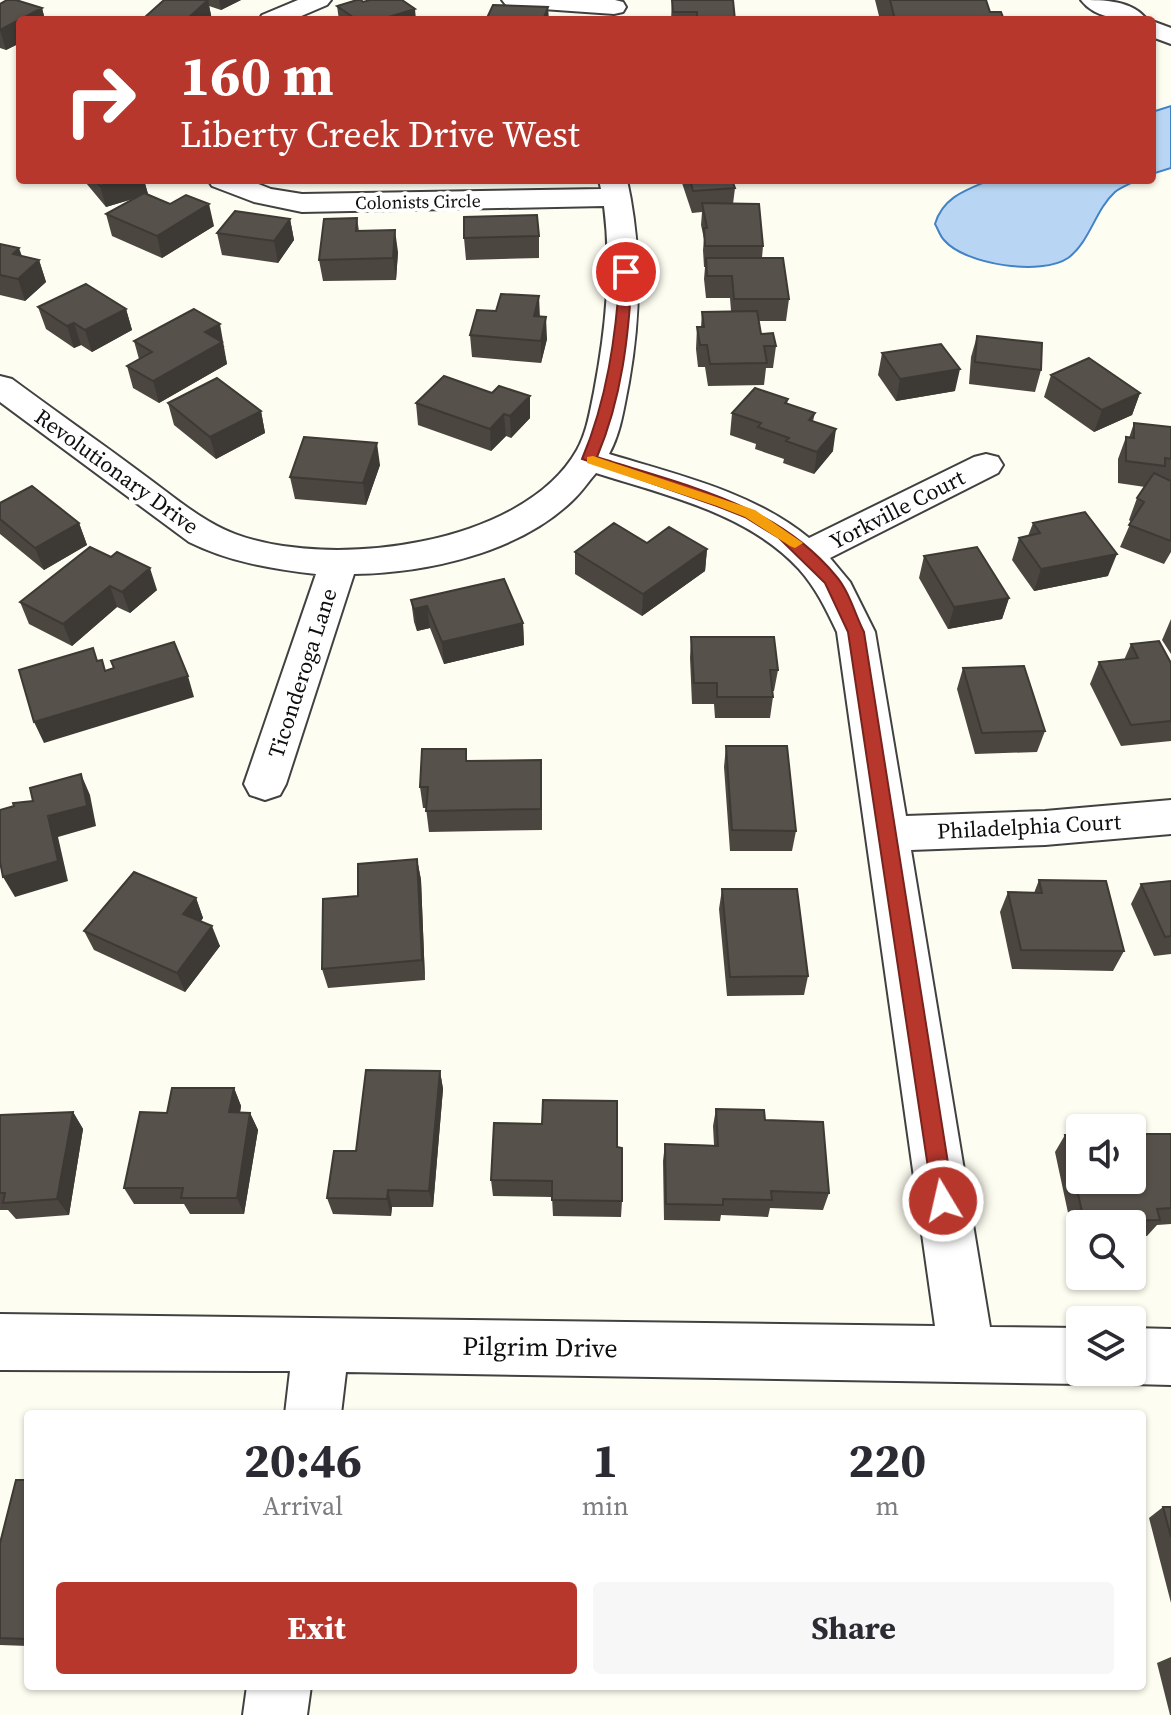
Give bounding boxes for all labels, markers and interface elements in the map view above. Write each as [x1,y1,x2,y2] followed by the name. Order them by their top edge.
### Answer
[180,37,334,114] text: 160 m
[48,48,152,152] icon: right
[180,110,580,159] text: Liberty Creek Drive West
[355,188,481,215] street label: Colonists Circle
[592,238,660,306] pin
[604,250,648,294] icon: arrive
[29,401,205,541] street label: Revolutionary Drive
[824,462,970,556] street label: Yorkville Court
[260,584,344,762] street label: Ticonderoga Lane
[936,806,1123,846] street label: Philadelphia Court
[1066,1114,1146,1386] map controls
[1066,1114,1146,1194] button: sound
[901,1159,985,1243] position arrow
[1066,1210,1146,1290] button: search
[1066,1306,1146,1386] button: layers
[462,1328,618,1366] street label: Pilgrim Drive
[244,1427,362,1493] text: 20:46
[592,1427,618,1493] text: 1
[848,1427,926,1493] text: 220
[263,1488,343,1524] text: Arrival
[582,1488,629,1524] text: min
[876,1488,899,1524] text: m
[56,1582,577,1674] button: Exit
[593,1582,1114,1674] button: Share

